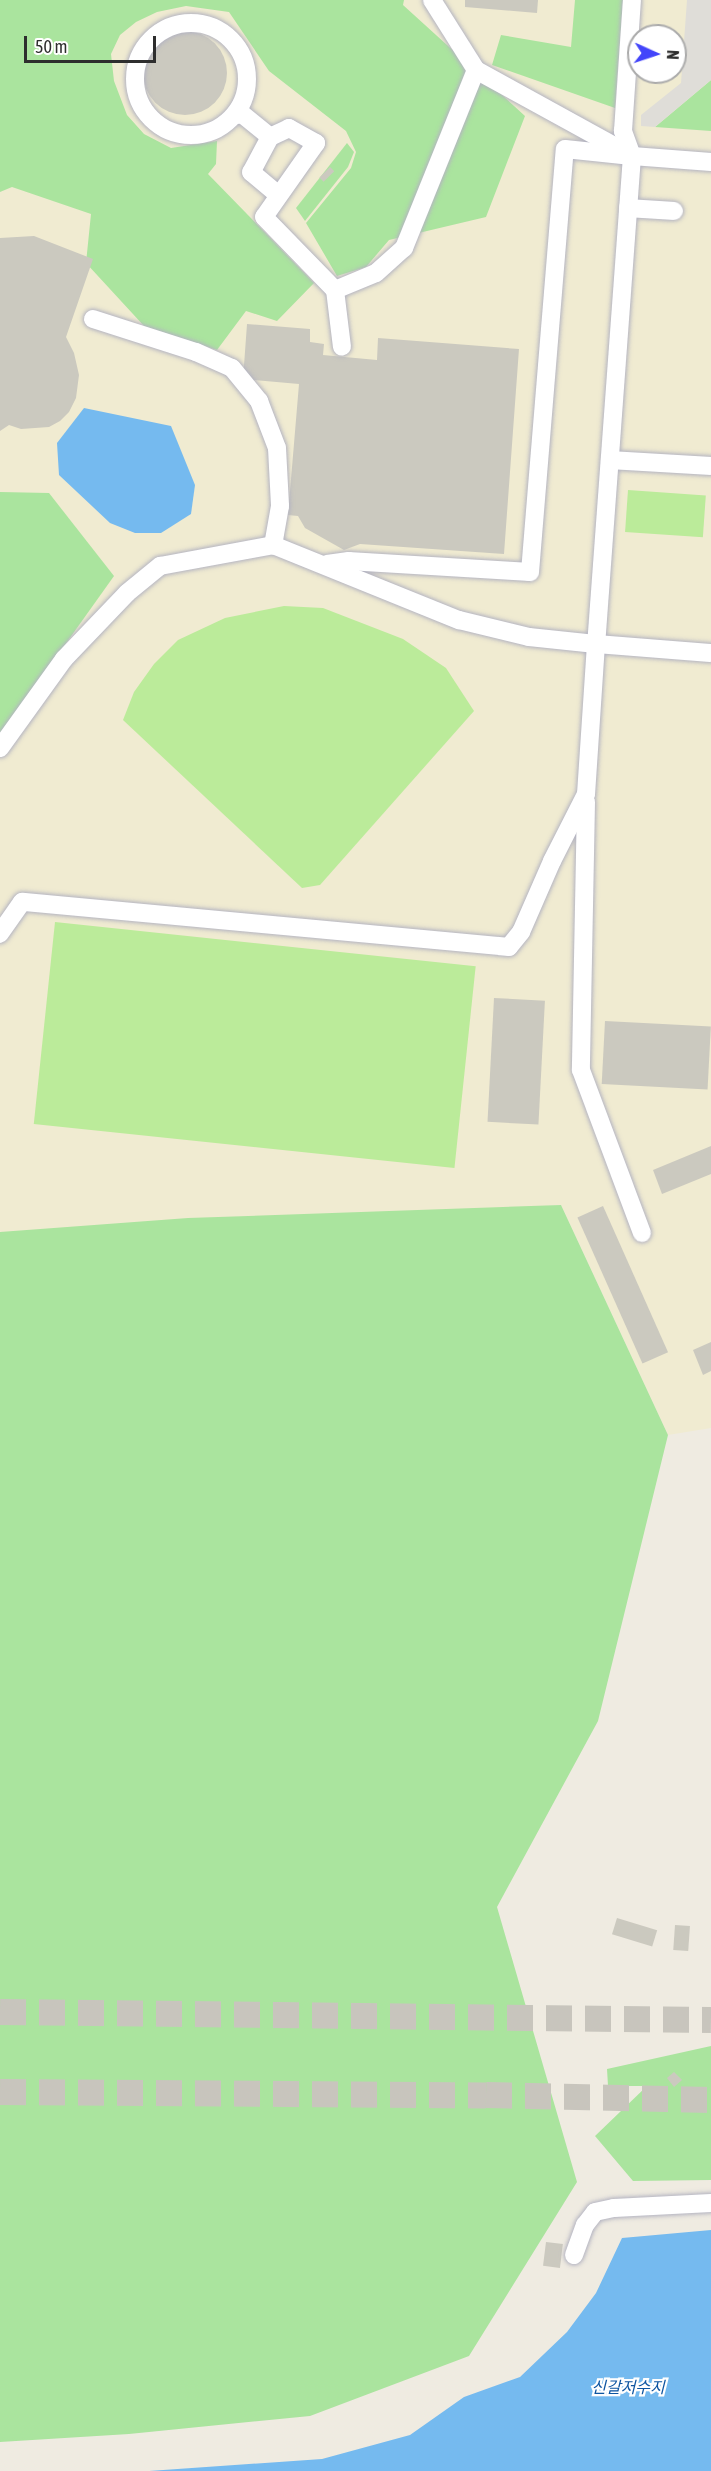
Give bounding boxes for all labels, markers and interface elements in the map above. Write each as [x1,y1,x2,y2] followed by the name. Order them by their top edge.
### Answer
[27,24,159,62] scale bar
[627,24,687,84] north arrow
[35,36,67,57] text: 50 m
[664,50,682,60] text: N
[591,2377,665,2397] water label: 신갈저수지

